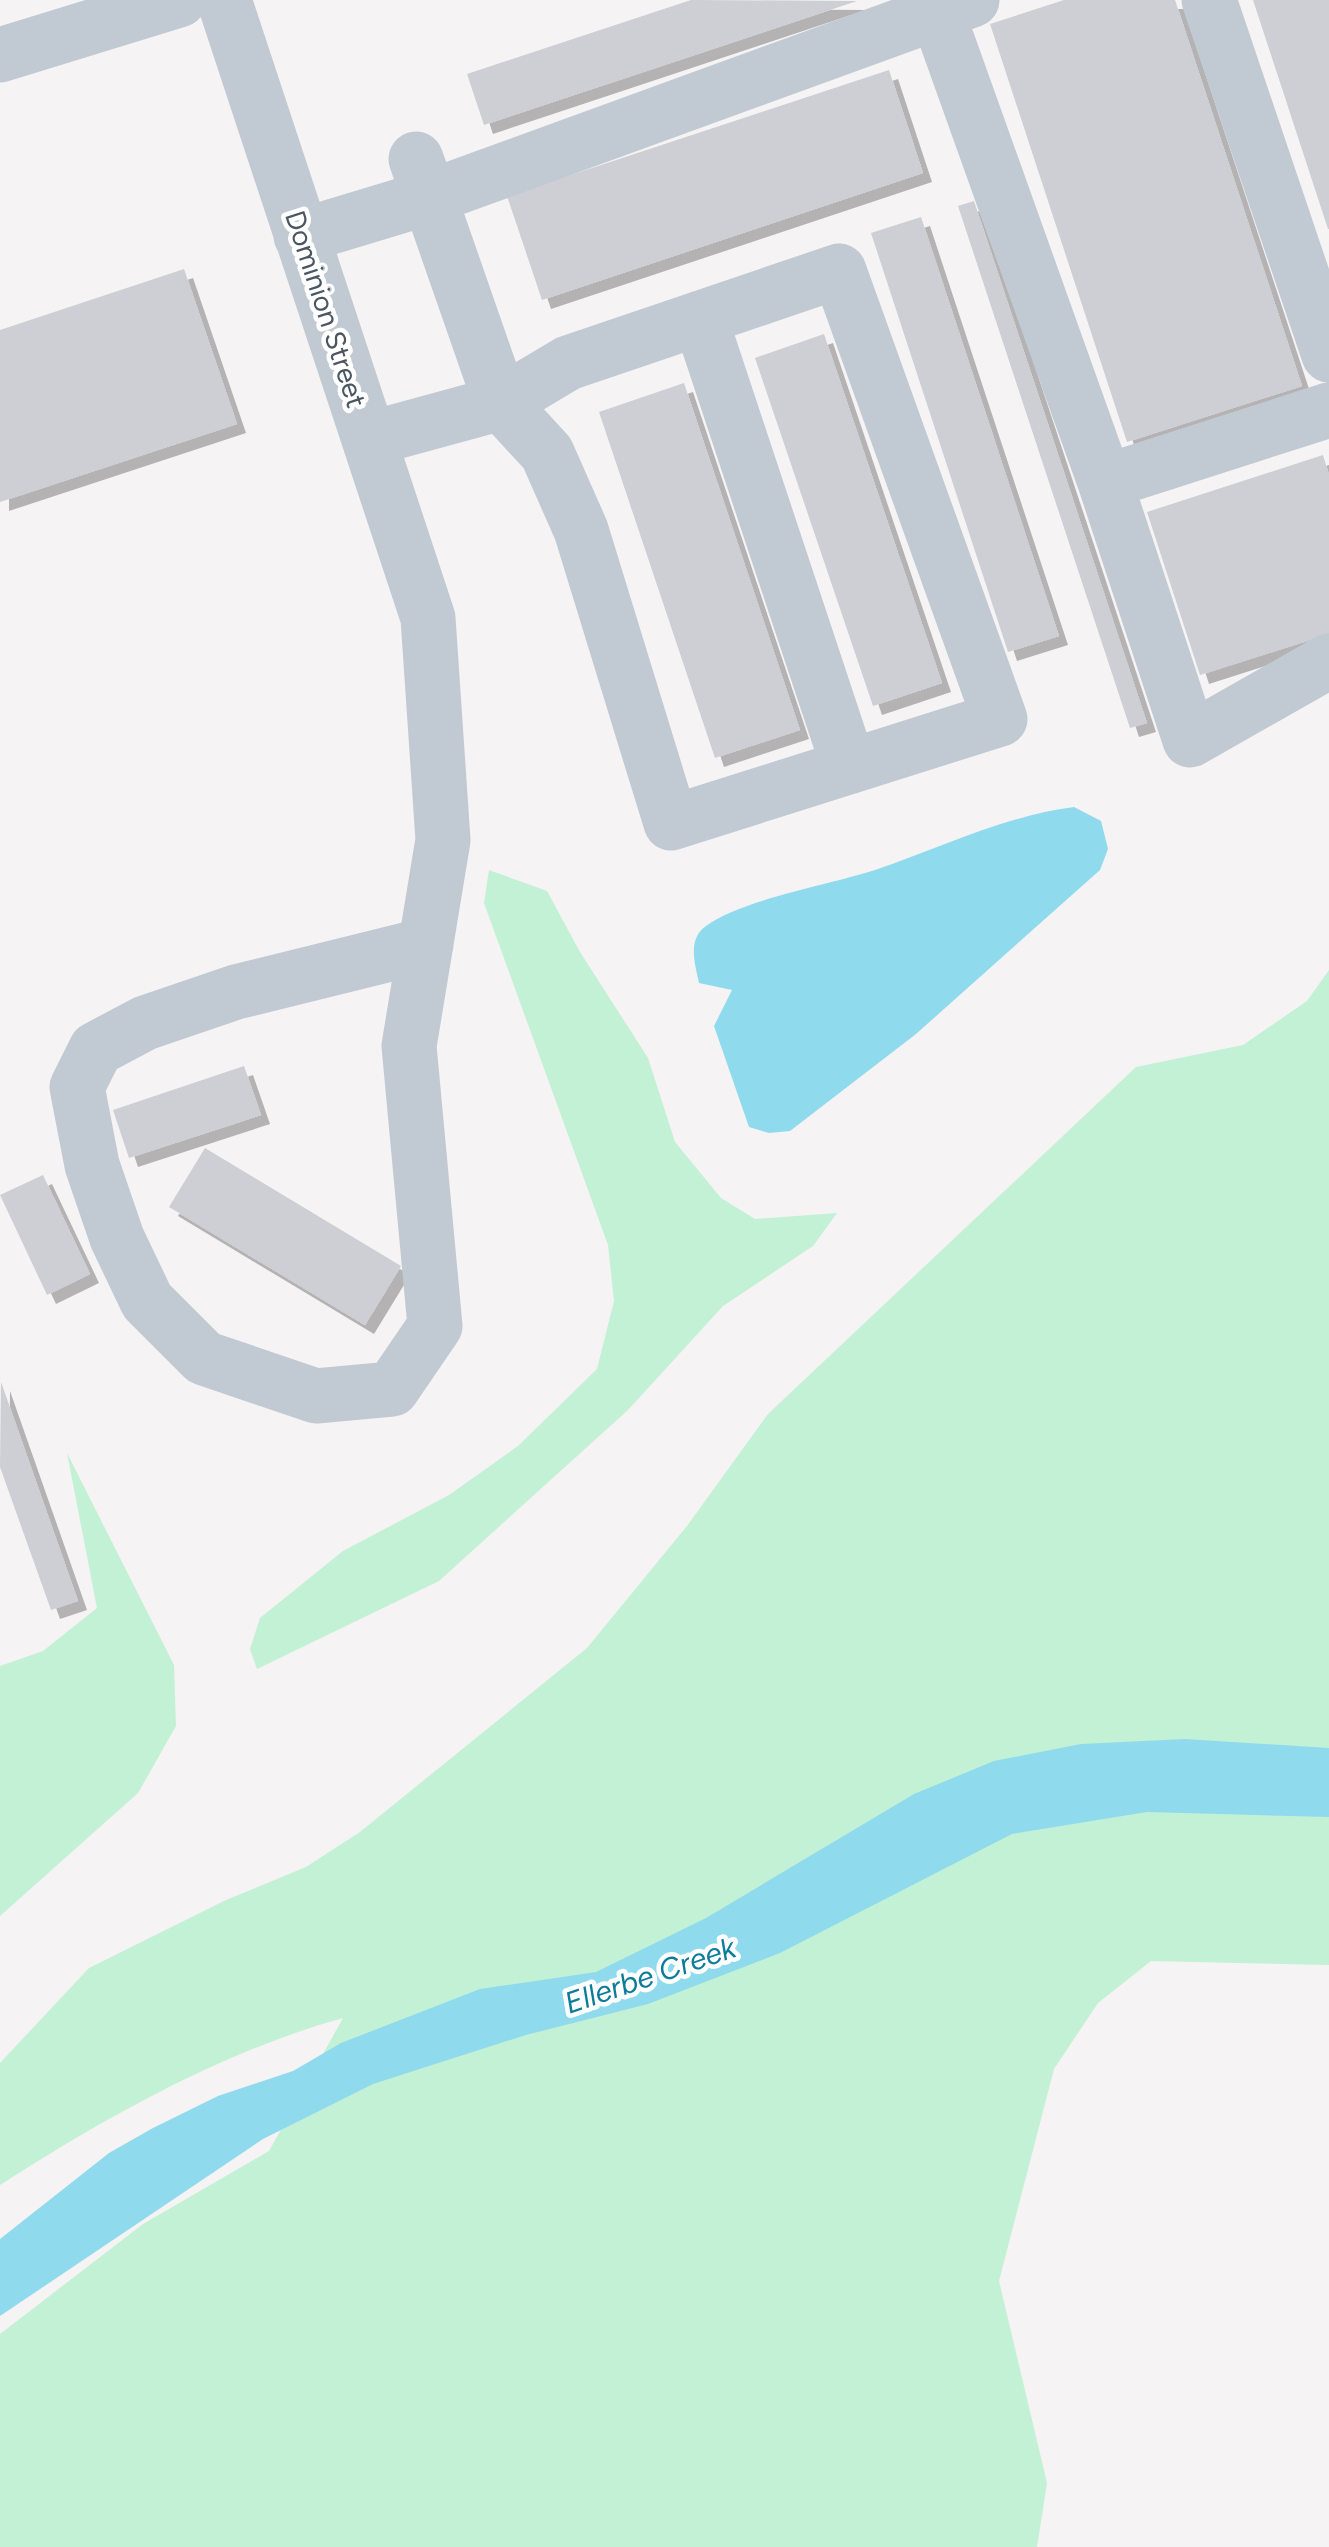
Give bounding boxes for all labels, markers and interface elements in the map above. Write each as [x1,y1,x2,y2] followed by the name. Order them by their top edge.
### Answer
[278,206,374,412] street label: Dominion Street
[560,1928,742,2022] water label: Ellerbe Creek

